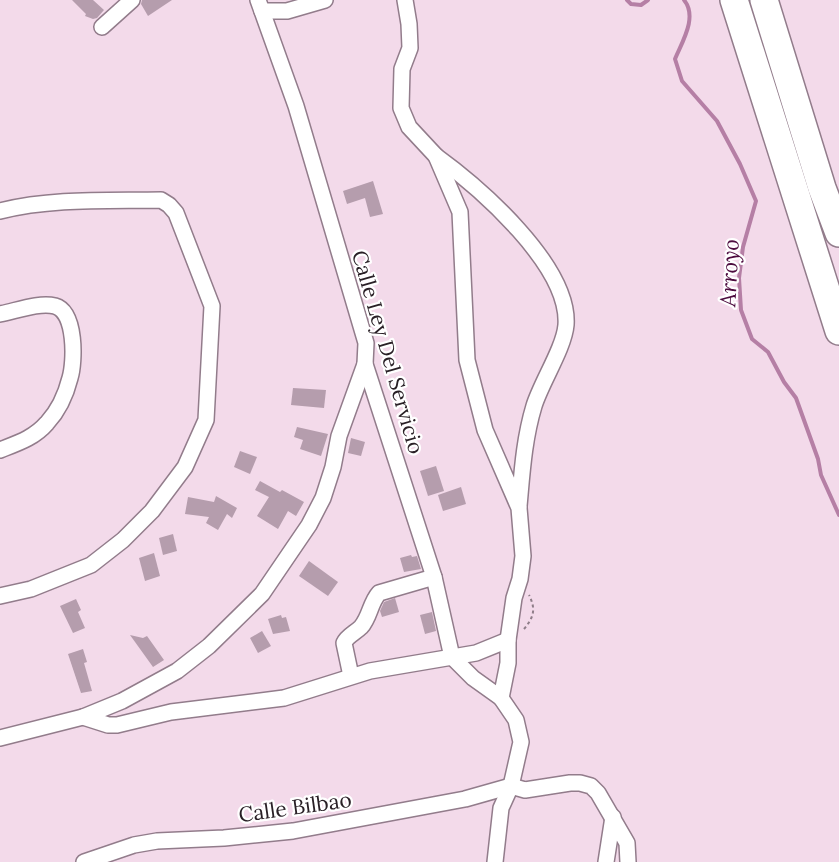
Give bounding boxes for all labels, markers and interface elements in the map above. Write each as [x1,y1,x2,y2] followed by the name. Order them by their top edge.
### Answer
[713,238,745,309] water label: Arroyo
[346,247,430,457] street label: Calle Ley Del Servicio
[237,786,353,828] street label: Calle Bilbao

